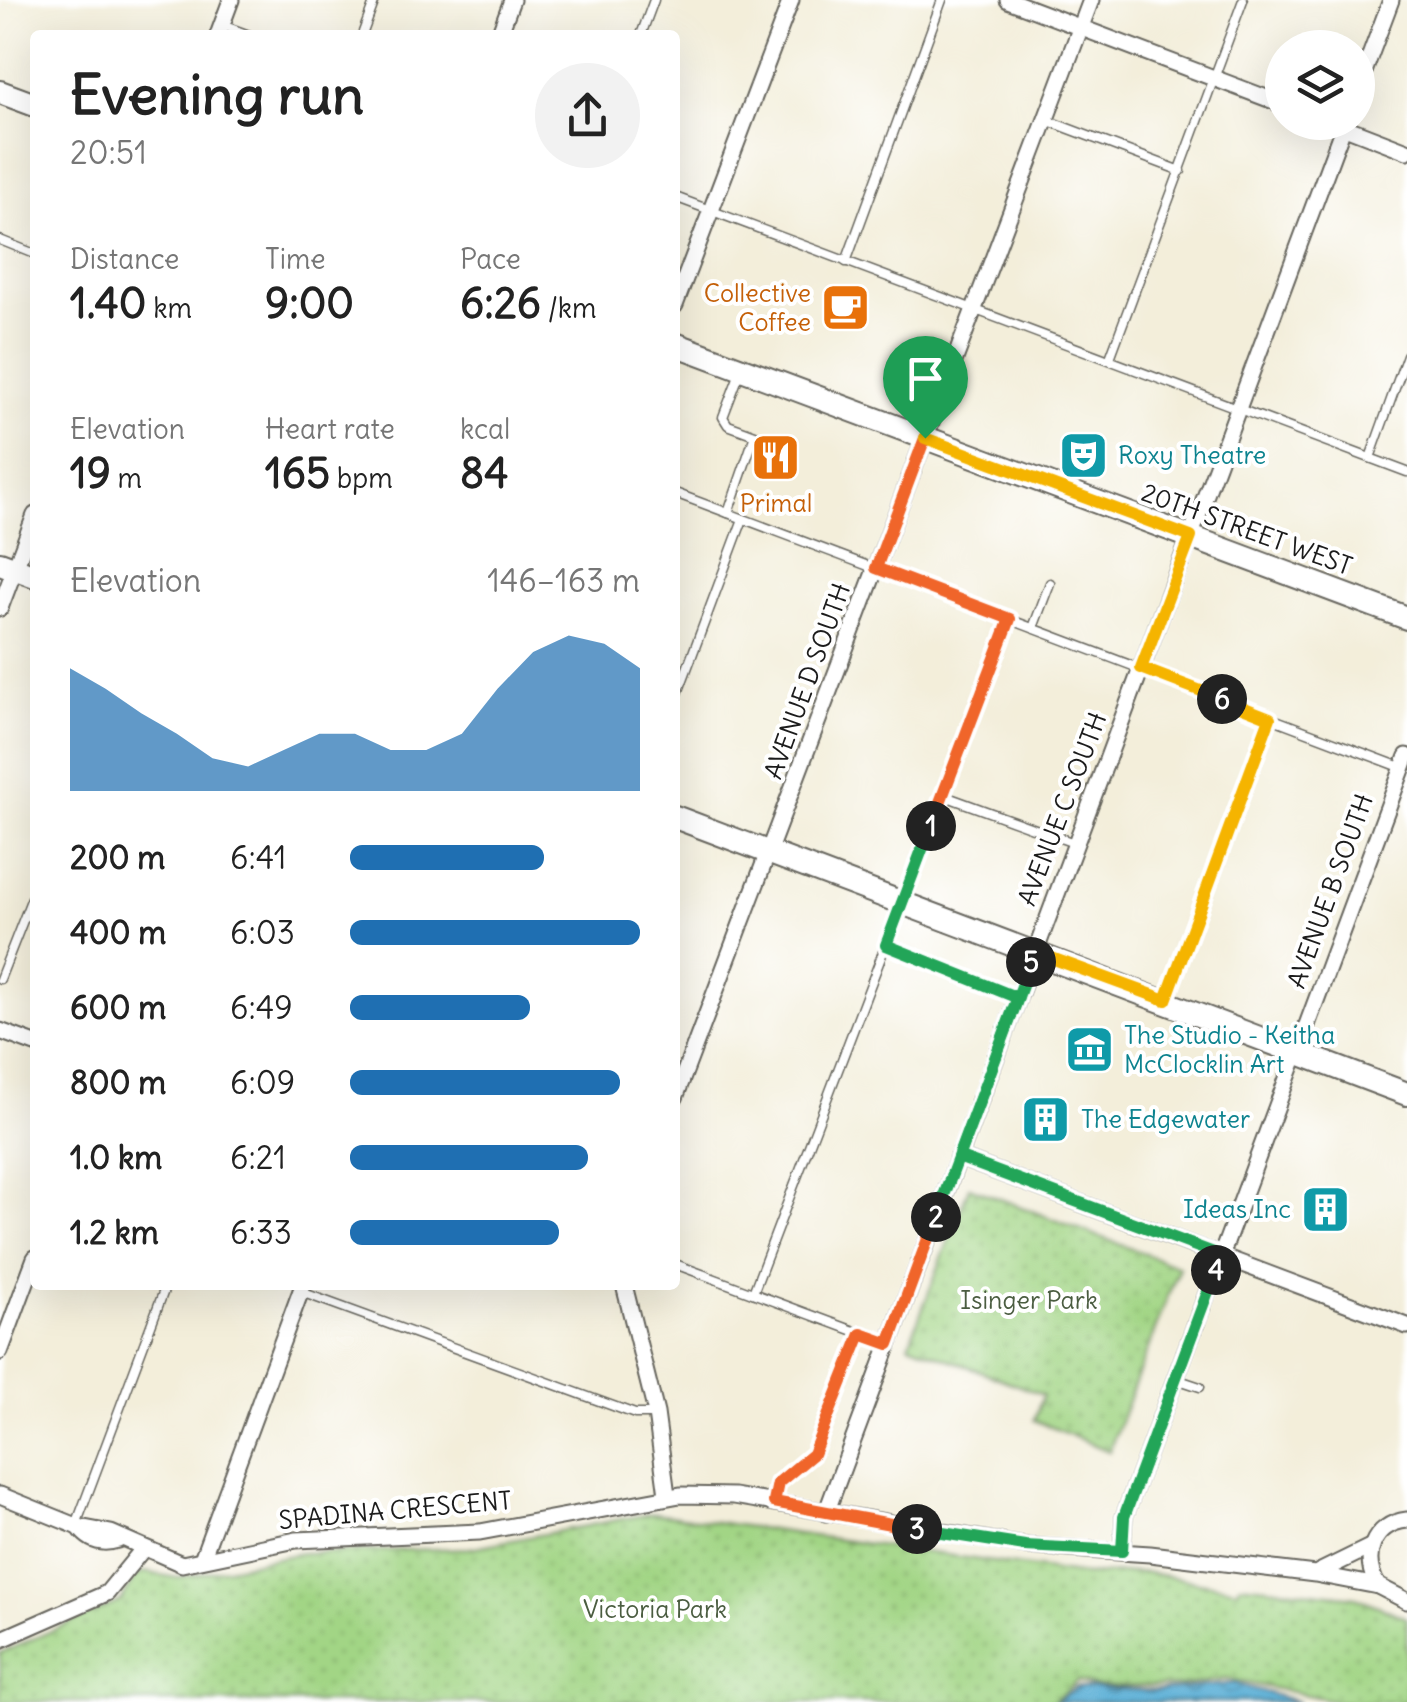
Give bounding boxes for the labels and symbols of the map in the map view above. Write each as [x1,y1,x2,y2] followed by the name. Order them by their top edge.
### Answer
[704,277,811,338] place label: Collective Coffee
[820,281,872,333] cafe icon: Collective Coffee
[883,336,968,439] pin
[1057,429,1109,481] theatre icon: Roxy Theatre
[750,431,802,483] restaurant icon: Primal
[1118,439,1266,471] place label: Roxy Theatre
[1137,476,1357,582] street label: 20TH STREET WEST
[740,487,812,519] place label: Primal
[757,579,857,783] street label: AVENUE D SOUTH
[1197,674,1247,724] pin: 6
[1010,708,1114,910] street label: AVENUE C SOUTH
[1280,790,1380,992] street label: AVENUE B SOUTH
[906,801,956,851] pin: 1
[1006,937,1056,987] pin: 5
[1124,1019,1335,1080] place label: The Studio - Keitha McClocklin Art
[1063,1023,1115,1075] museum icon: The Studio - Keitha McClocklin Art
[1020,1093,1072,1145] building icon: The Edgewater
[1081,1103,1250,1135] place label: The Edgewater
[1300,1183,1352,1235] building icon: Ideas Inc
[911,1192,961,1242] pin: 2
[1183,1193,1291,1225] place label: Ideas Inc
[1191,1245,1241,1295] pin: 4
[960,1284,1098,1316] park label: Isinger Park
[277,1484,513,1536] street label: SPADINA CRESCENT
[892,1504,942,1554] pin: 3
[583,1593,727,1625] park label: Victoria Park

